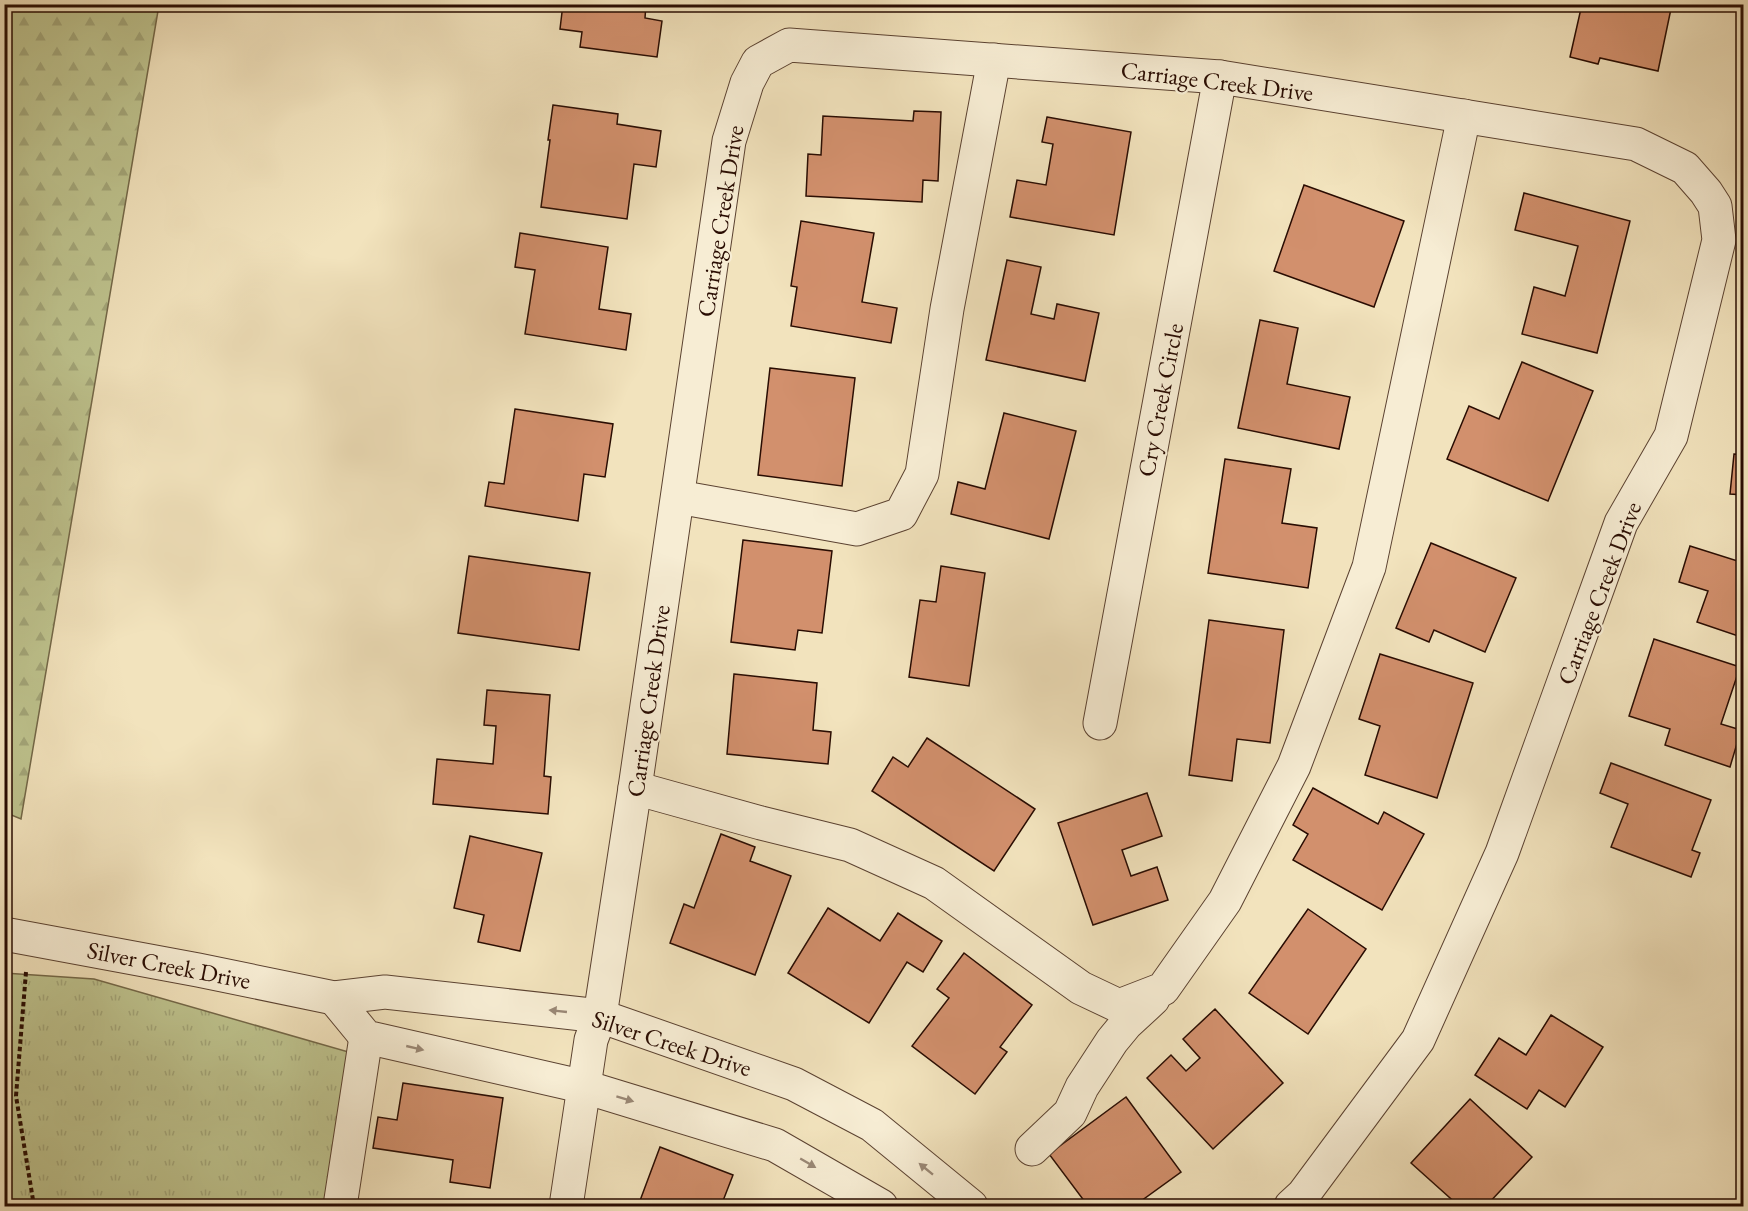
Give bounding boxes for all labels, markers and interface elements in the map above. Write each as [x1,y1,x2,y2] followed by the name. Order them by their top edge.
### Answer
[1119,54,1315,108] street label: Carriage Creek Drive
[690,123,750,319] street label: Carriage Creek Drive
[1130,321,1190,479] street label: Cry Creek Circle
[1550,497,1648,689] street label: Carriage Creek Drive
[619,603,677,799] street label: Carriage Creek Drive
[85,934,253,996] street label: Silver Creek Drive
[588,1003,756,1083] street label: Silver Creek Drive
[549,1007,568,1016] one-way arrow
[406,1044,425,1053] one-way arrow
[616,1095,634,1104] one-way arrow
[800,1158,816,1169] one-way arrow
[918,1164,933,1176] one-way arrow

